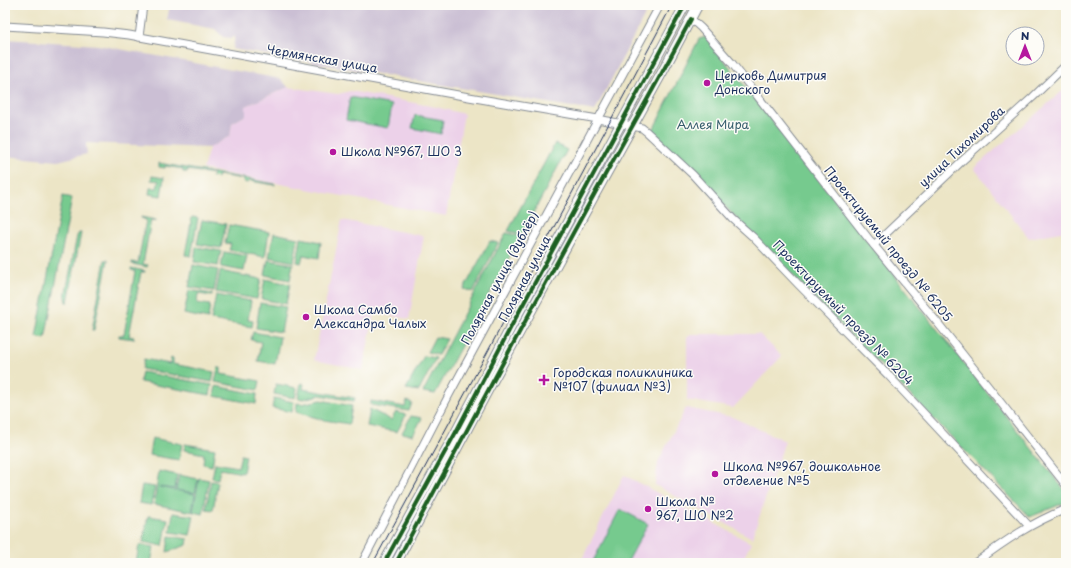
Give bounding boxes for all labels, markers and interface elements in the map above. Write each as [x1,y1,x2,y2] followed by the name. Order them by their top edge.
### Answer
[1005,26,1045,66] north arrow
[1021,27,1030,44] text: N
[265,39,379,77] street label: Чермянская улица
[714,66,827,98] place label: Церковь Димитрия Донского
[702,78,712,88] marker: Церковь Димитрия Донского
[914,101,1009,191] street label: улица Тихомирова
[677,115,750,133] park label: Аллея Мира
[341,142,462,160] place label: Школа №967, ШО 3
[328,147,338,157] marker: Школа №967, ШО 3
[820,162,957,325] street label: Проектируемый проезд № 6205
[458,208,542,348] street label: Полярная улица (дублёр)
[496,233,554,325] street label: Полярная улица
[769,236,918,389] street label: Проектируемый проезд № 6204
[314,300,426,332] place label: Школа Самбо Александра Чалых
[301,312,311,322] marker: Школа Самбо Александра Чалых
[553,363,693,395] place label: Городская поликлиника №107 (филиал №3)
[538,374,550,386] marker: Городская поликлиника №107 (филиал №3)
[723,457,881,489] place label: Школа №967, дошкольное отделение №5
[710,469,720,479] marker: Школа №967, дошкольное отделение №5
[656,492,734,524] place label: Школа № 967, ШО №2
[643,504,653,514] marker: Школа № 967, ШО №2

